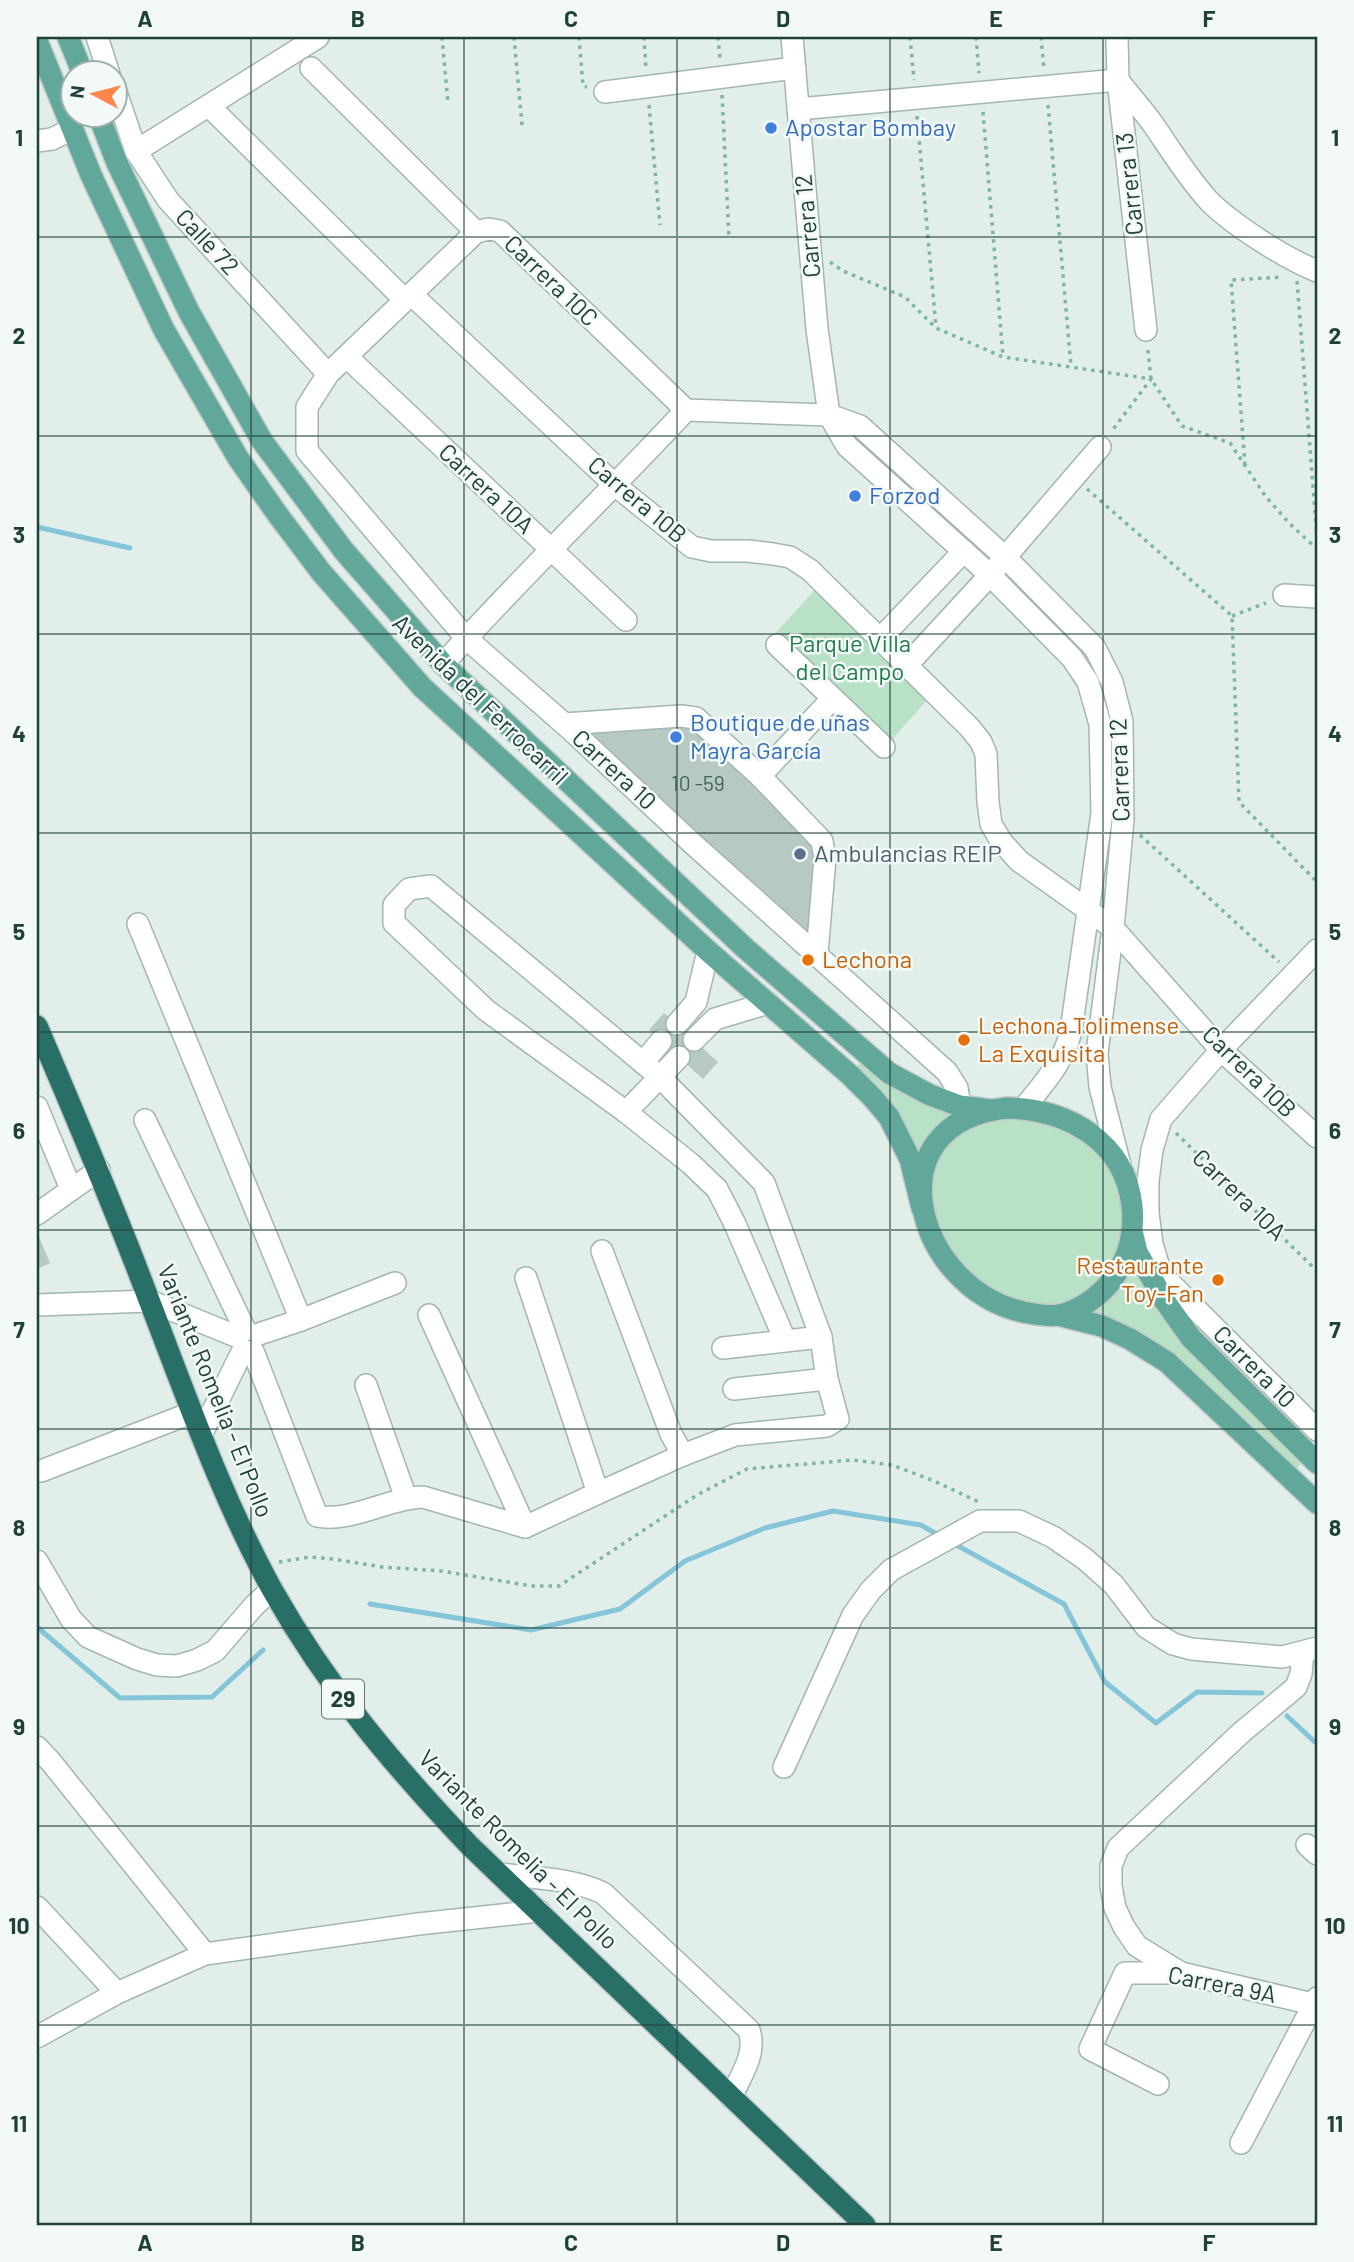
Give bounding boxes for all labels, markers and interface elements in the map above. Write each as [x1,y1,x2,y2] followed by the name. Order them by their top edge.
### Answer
[137,4,153,32] text: A
[351,4,365,32] text: B
[564,4,578,32] text: C
[776,4,790,32] text: D
[989,4,1003,32] text: E
[1203,4,1216,32] text: F
[60,60,130,130] north arrow
[64,84,89,100] text: N
[785,112,956,141] place label: Apostar Bombay
[763,120,779,136] marker: Apostar Bombay
[15,123,23,151] text: 1
[1331,123,1339,151] text: 1
[1109,131,1148,237] street label: Carrera 13
[788,173,825,279] street label: Carrera 12
[170,202,246,280] street label: Calle 72
[499,228,605,332] street label: Carrera 10C
[13,321,25,349] text: 2
[1329,321,1341,349] text: 2
[434,437,540,539] street label: Carrera 10A
[583,449,693,548] street label: Carrera 10B
[869,480,940,509] place label: Forzod
[847,488,863,504] marker: Forzod
[13,520,25,548] text: 3
[1329,520,1341,548] text: 3
[387,608,575,790] street label: Avenida del Ferrocarril
[789,628,911,685] park label: Parque Villa del Campo
[690,707,870,764] place label: Boutique de uñas Mayra García
[1102,718,1135,822] street label: Carrera 12
[12,719,26,747] text: 4
[1328,719,1342,747] text: 4
[567,723,663,815] street label: Carrera 10
[668,729,684,745] marker: Boutique de uñas Mayra García
[671,770,725,795] house number: 10 -59
[814,838,1002,867] place label: Ambulancias REIP
[792,846,808,862] marker: Ambulancias REIP
[13,917,25,945] text: 5
[1329,917,1341,945] text: 5
[822,944,912,973] place label: Lechona
[800,952,816,968] marker: Lechona
[978,1010,1179,1067] place label: Lechona Tolimense La Exquisita
[1197,1019,1303,1123] street label: Carrera 10B
[956,1032,972,1048] marker: Lechona Tolimense La Exquisita
[13,1116,25,1144] text: 6
[1329,1116,1341,1144] text: 6
[1187,1142,1293,1246] street label: Carrera 10A
[1076,1250,1204,1307] place label: Restaurante Toy-Fan
[152,1260,280,1521] street label: Variante Romelia - El Pollo
[1210,1272,1226,1288] marker: Restaurante Toy-Fan
[13,1315,25,1343] text: 7
[1329,1315,1341,1343] text: 7
[1208,1319,1302,1413] street label: Carrera 10
[13,1513,25,1541] text: 8
[1329,1513,1341,1541] text: 8
[322,1680,364,1718] road number: 29
[13,1712,25,1740] text: 9
[1329,1712,1341,1740] text: 9
[413,1743,625,1955] street label: Variante Romelia - El Pollo
[8,1911,30,1939] text: 10
[1324,1911,1346,1939] text: 10
[1166,1959,1279,2008] street label: Carrera 9A
[11,2109,27,2137] text: 11
[1327,2109,1343,2137] text: 11
[137,2228,153,2256] text: A
[351,2228,365,2256] text: B
[564,2228,578,2256] text: C
[776,2228,790,2256] text: D
[989,2228,1003,2256] text: E
[1203,2228,1216,2256] text: F

